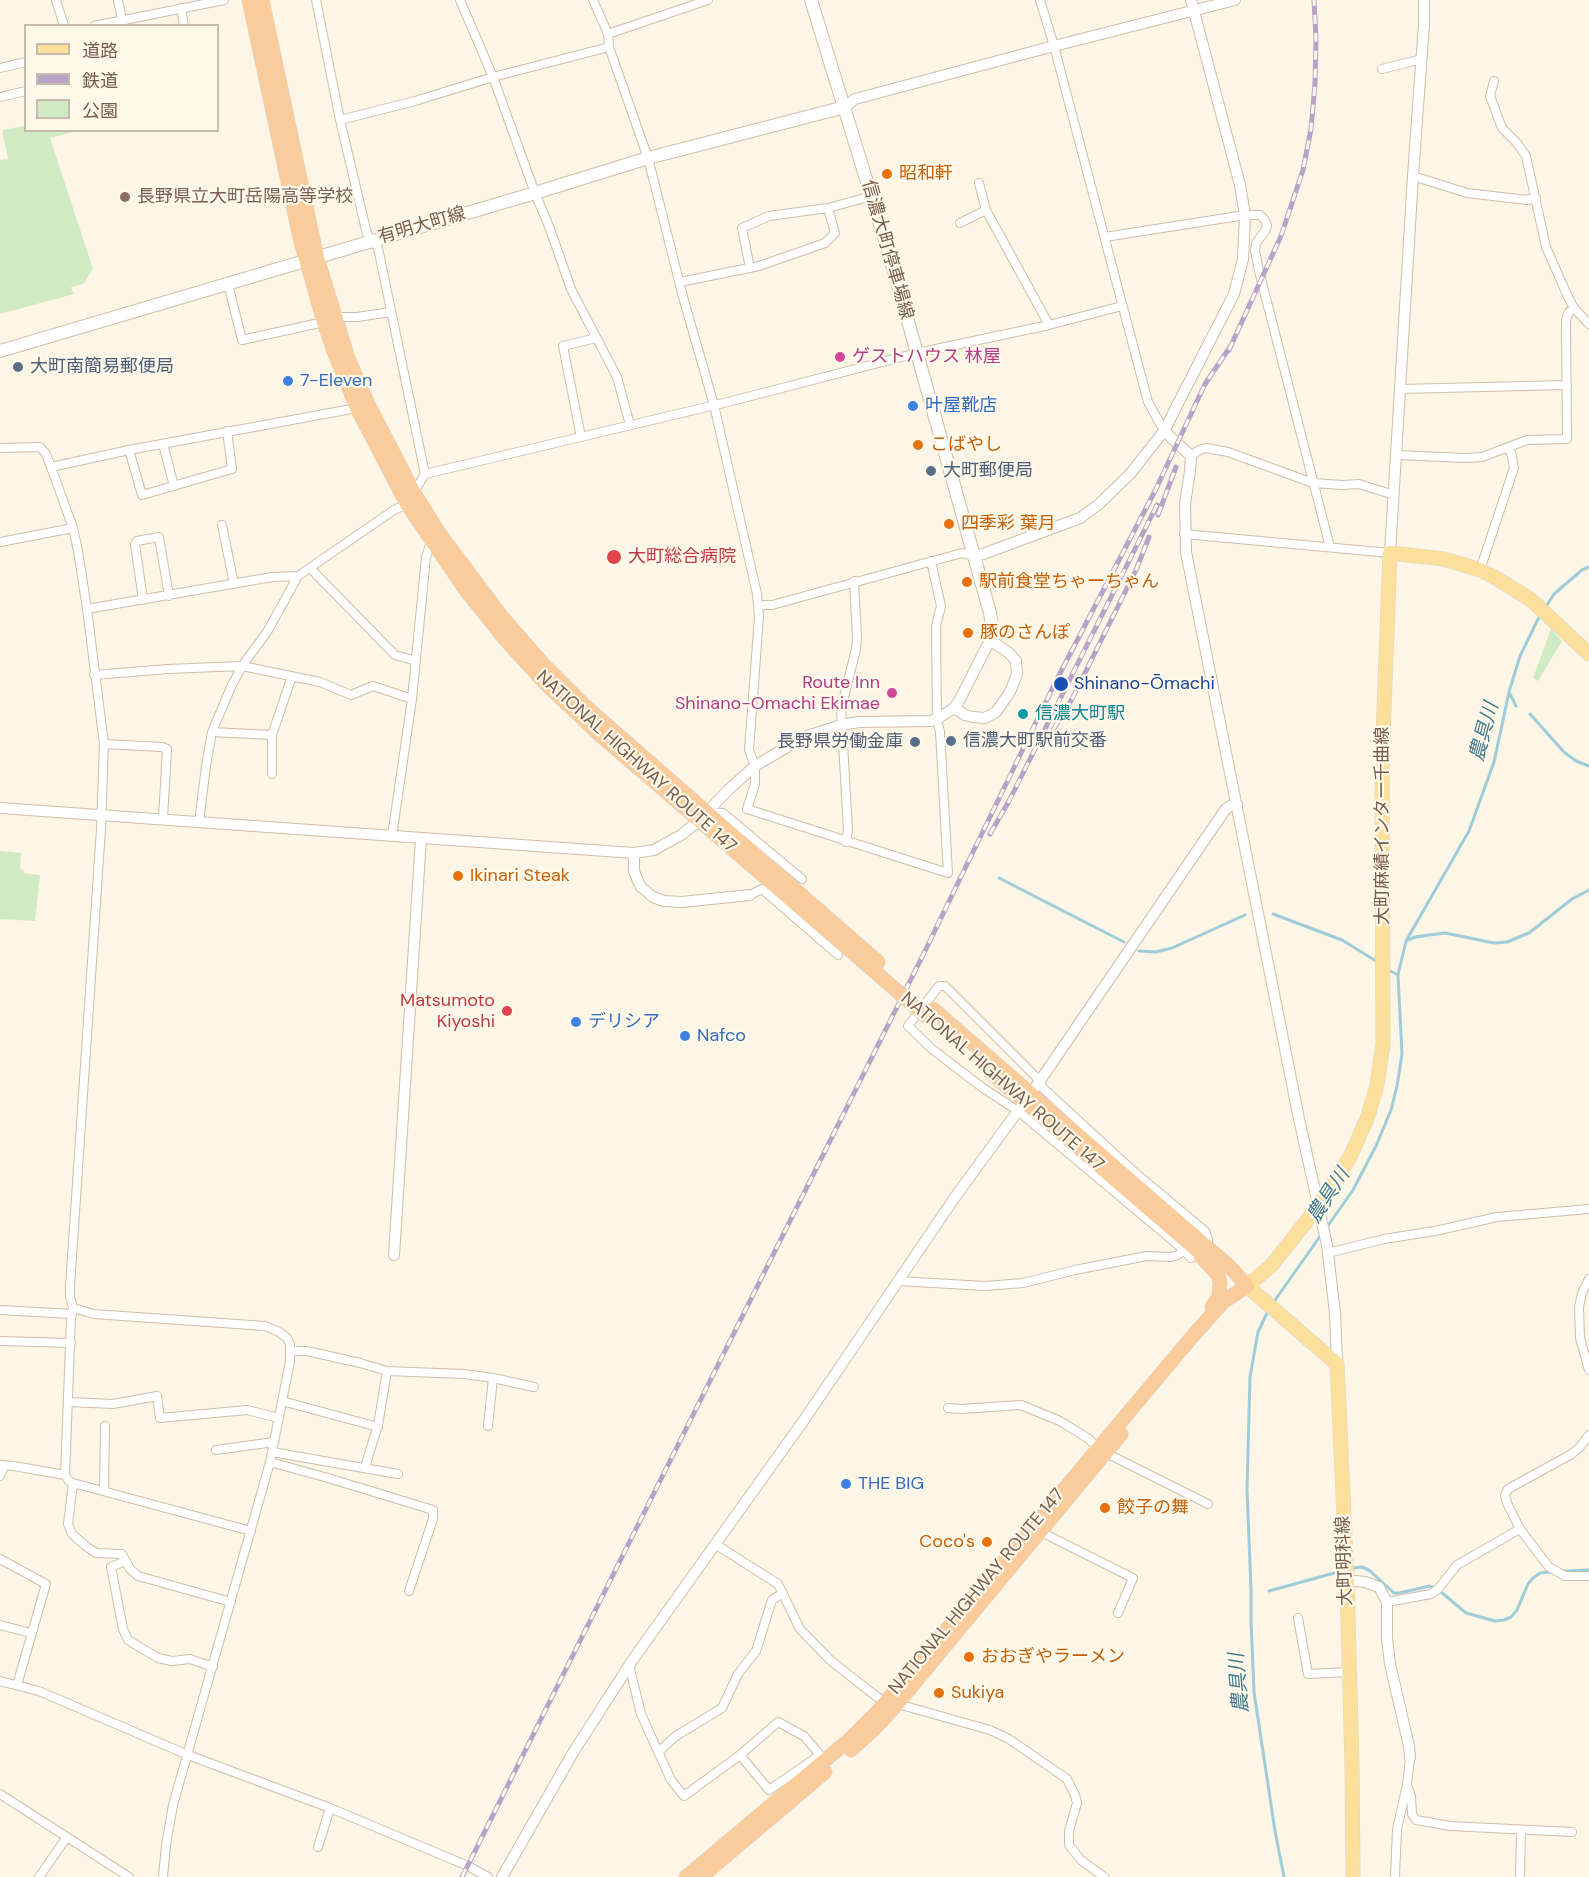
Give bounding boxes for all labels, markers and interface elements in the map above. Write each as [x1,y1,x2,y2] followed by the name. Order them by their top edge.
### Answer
[24,24,219,132] legend
[82,39,118,63] text: 道路
[82,69,118,93] text: 鉄道
[82,99,118,123] text: 公園
[899,163,953,185] place label: 昭和軒
[880,167,894,181] marker: 昭和軒
[857,178,917,322] street label: 信濃大町停車場線
[137,186,353,208] place label: 長野県立大町岳陽高等学校
[118,190,132,204] marker: 長野県立大町岳陽高等学校
[376,203,468,249] street label: 有明大町線
[852,346,1001,368] place label: ゲストハウス 林屋
[833,350,847,364] marker: ゲストハウス 林屋
[30,356,174,378] place label: 大町南簡易郵便局
[11,360,25,374] marker: 大町南簡易郵便局
[300,370,372,392] place label: 7-Eleven
[281,374,295,388] marker: 7-Eleven
[925,395,997,417] place label: 叶屋靴店
[906,399,920,413] marker: 叶屋靴店
[930,434,1002,456] place label: こばやし
[911,438,925,452] marker: こばやし
[943,460,1033,482] place label: 大町郵便局
[924,464,938,478] marker: 大町郵便局
[961,513,1056,535] place label: 四季彩 葉月
[942,517,956,531] marker: 四季彩 葉月
[628,546,736,568] place label: 大町総合病院
[605,548,623,566] marker: 大町総合病院
[979,571,1159,593] place label: 駅前食堂ちゃーちゃん
[960,575,974,589] marker: 駅前食堂ちゃーちゃん
[980,622,1070,644] place label: 豚のさんぽ
[961,626,975,640] marker: 豚のさんぽ
[531,666,741,858] street label: NATIONAL HIGHWAY ROUTE 147
[675,672,880,714] place label: Route Inn Shinano-Omachi Ekimae
[1074,673,1215,695] place label: Shinano-Ōmachi
[1052,675,1070,693] marker: Shinano-Ōmachi
[885,686,899,700] marker: Route Inn Shinano-Omachi Ekimae
[1466,700,1504,764] water label: 農具川
[1035,703,1125,725] place label: 信濃大町駅
[1016,707,1030,721] marker: 信濃大町駅
[1372,727,1394,925] street label: 大町麻績インター千曲線
[963,730,1107,752] place label: 信濃大町駅前交番
[777,731,903,753] place label: 長野県労働金庫
[944,734,958,748] marker: 信濃大町駅前交番
[908,735,922,749] marker: 長野県労働金庫
[470,865,570,887] place label: Ikinari Steak
[451,869,465,883] marker: Ikinari Steak
[896,988,1108,1176] street label: NATIONAL HIGHWAY ROUTE 147
[400,990,495,1032] place label: Matsumoto Kiyoshi
[500,1004,514,1018] marker: Matsumoto Kiyoshi
[588,1011,660,1033] place label: デリシア
[569,1015,583,1029] marker: デリシア
[697,1025,746,1047] place label: Nafco
[678,1029,692,1043] marker: Nafco
[1303,1164,1355,1228] water label: 農具川
[858,1473,924,1495] place label: THE BIG
[839,1477,853,1491] marker: THE BIG
[885,1485,1069,1699] street label: NATIONAL HIGHWAY ROUTE 147
[1117,1497,1189,1519] place label: 餃子の舞
[1098,1501,1112,1515] marker: 餃子の舞
[1333,1516,1357,1606] street label: 大町明科線
[919,1531,975,1553] place label: Coco's
[980,1535,994,1549] marker: Coco's
[981,1646,1125,1668] place label: おおぎやラーメン
[962,1650,976,1664] marker: おおぎやラーメン
[1225,1652,1255,1714] water label: 農具川
[951,1682,1004,1704] place label: Sukiya
[932,1686,946,1700] marker: Sukiya

